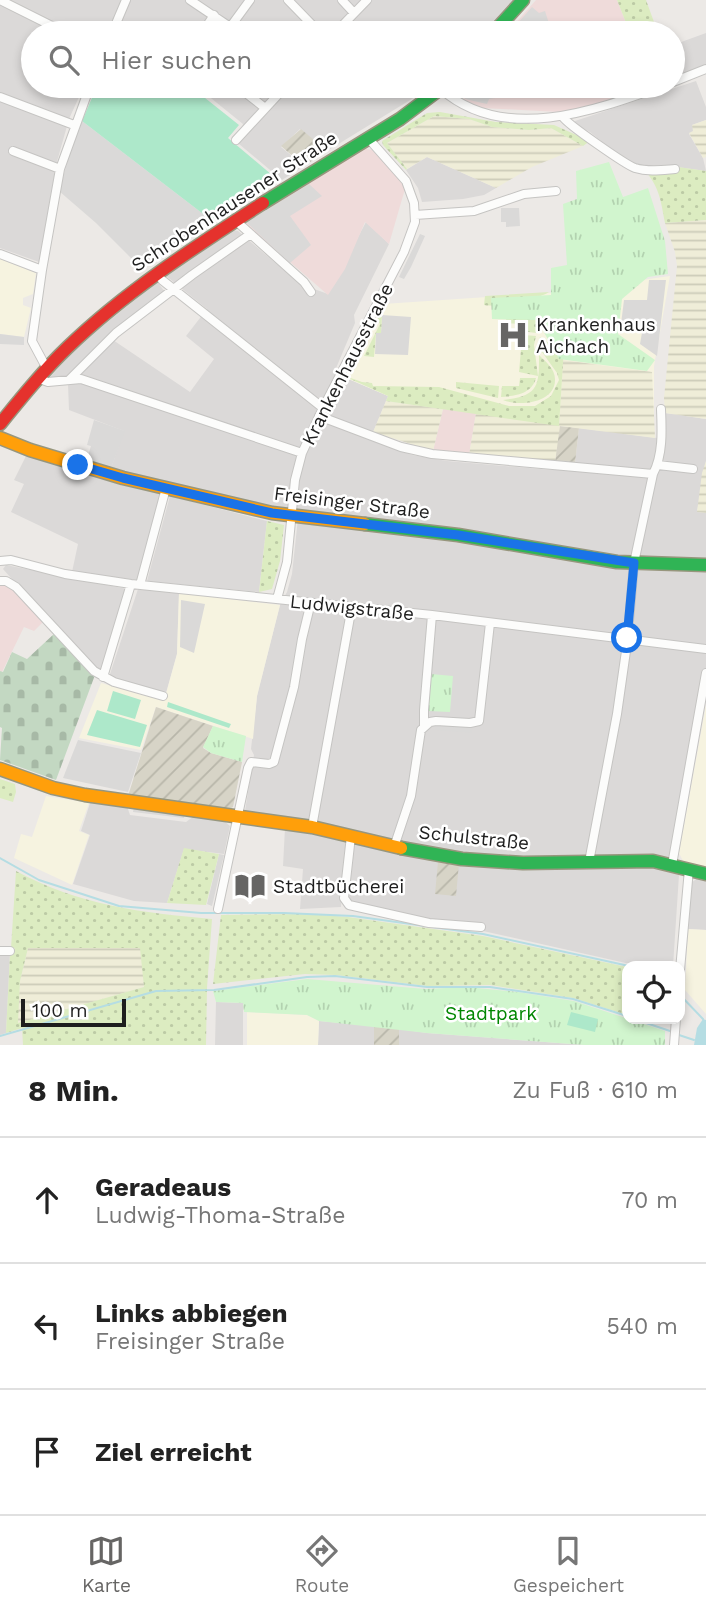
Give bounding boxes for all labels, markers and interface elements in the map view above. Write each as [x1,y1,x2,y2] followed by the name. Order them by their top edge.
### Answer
[21,21,685,98] search box
[45,41,83,79] icon: search
[101,45,252,75] text: Hier suchen
[127,126,342,277] street label: Schrobenhausener Straße
[297,279,398,449] street label: Krankenhausstraße
[536,313,656,358] place label: Krankenhaus Aichach
[496,318,530,352] hospital icon: Krankenhaus Aichach
[62,449,93,480] route end
[273,482,431,523] street label: Freisinger Straße
[289,590,415,625] street label: Ludwigstraße
[611,622,642,653] route start
[418,820,530,855] street label: Schulstraße
[233,869,267,903] library icon: Stadtbücherei
[273,875,404,898] place label: Stadtbücherei
[622,961,685,1024] map controls
[622,961,685,1024] button: locate
[21,996,126,1028] scale bar
[32,999,88,1022] text: 100 m
[445,1002,537,1025] park label: Stadtpark
[28,1073,119,1108] text: 8 Min.
[513,1077,678,1104] text: Zu Fuß · 610 m
[95,1172,231,1202] text: Geradeaus
[28,1181,66,1219] icon: ahead
[621,1187,678,1214] text: 70 m
[95,1202,345,1229] text: Ludwig-Thoma-Straße
[95,1298,288,1328] text: Links abbiegen
[28,1307,66,1345] icon: left
[606,1313,678,1340] text: 540 m
[95,1328,285,1355] text: Freisinger Straße
[28,1433,66,1471] icon: arrive
[95,1437,252,1467] text: Ziel erreicht
[82,1532,131,1597] tab: Karte
[295,1532,349,1597] tab: Route
[513,1532,624,1597] tab: Gespeichert

